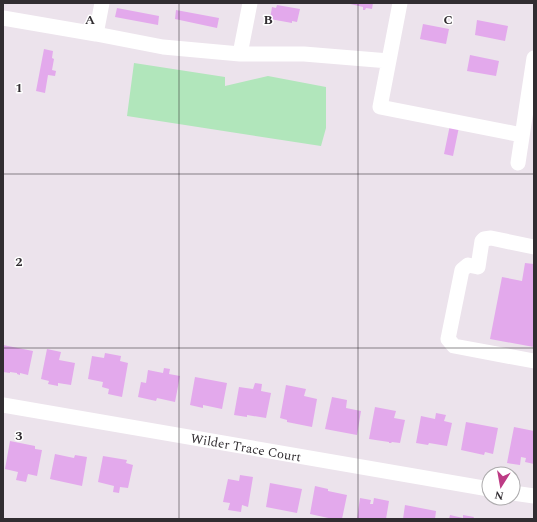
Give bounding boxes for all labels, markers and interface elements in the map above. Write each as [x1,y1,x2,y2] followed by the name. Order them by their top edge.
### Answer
[85,10,95,30] text: A
[263,10,273,30] text: B
[443,10,453,30] text: C
[15,78,23,98] text: 1
[15,252,23,272] text: 2
[15,426,23,446] text: 3
[189,428,303,468] street label: Wilder Trace Court
[481,466,521,506] north arrow
[493,486,505,505] text: N

